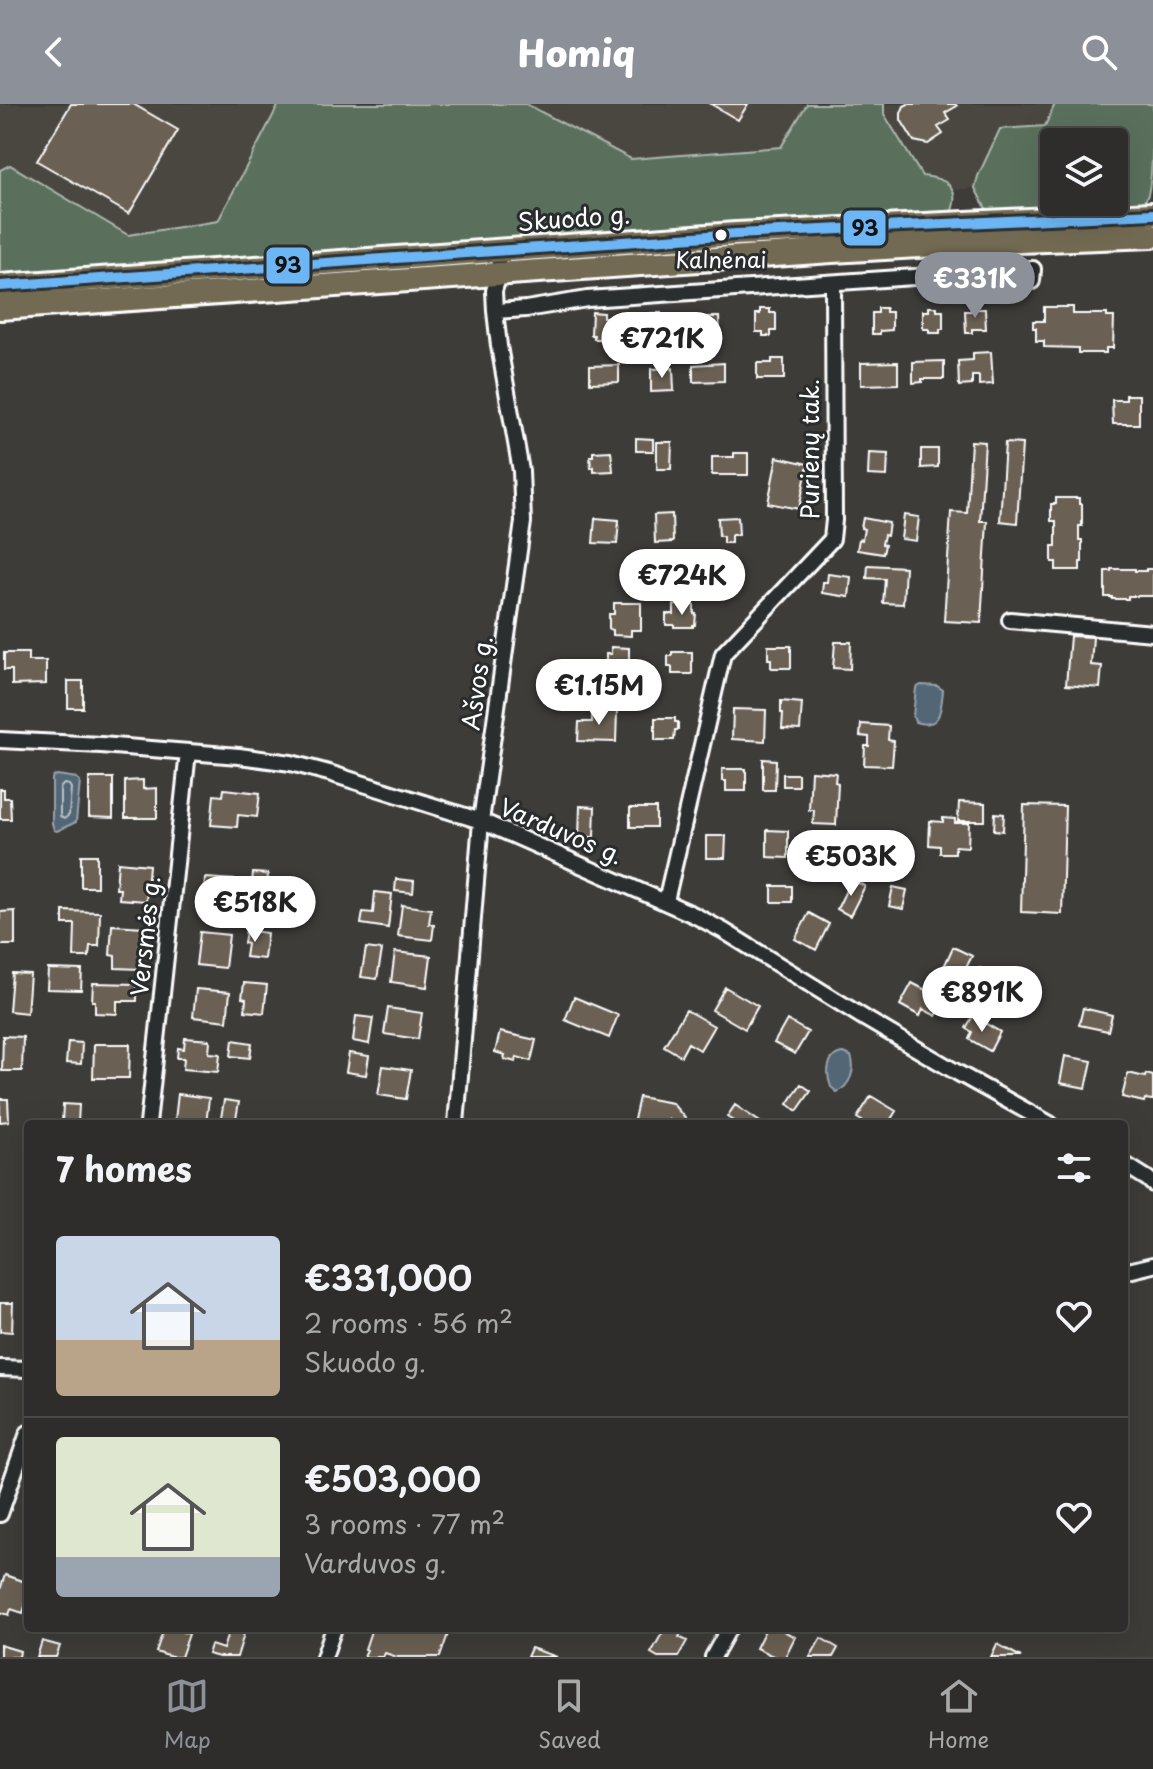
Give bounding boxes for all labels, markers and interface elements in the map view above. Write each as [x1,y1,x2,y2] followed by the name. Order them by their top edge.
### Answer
[518,25,635,79] text: Homiq
[32,30,76,74] icon: back
[1077,30,1121,74] icon: search
[1040,128,1128,216] map controls
[1040,128,1128,216] button: layers
[516,195,631,239] street label: Skuodo g.
[842,209,887,247] line badge: 93
[851,210,879,243] text: 93
[713,227,729,243] marker: Kalnėnai
[675,242,767,275] place label: Kalnėnai
[265,246,311,285] line badge: 93
[274,247,302,280] text: 93
[919,252,1031,320] pin: €331K
[933,258,1017,297] text: €331K
[606,312,718,380] pin: €721K
[619,318,705,357] text: €721K
[791,379,827,519] street label: Purienų tak.
[626,549,738,617] pin: €724K
[637,555,727,594] text: €724K
[452,633,500,732] street label: Ašvos g.
[534,659,664,727] pin: €1.15M
[554,665,644,704] text: €1.15M
[494,788,629,872] street label: Varduvos g.
[795,830,907,898] pin: €503K
[805,836,897,875] text: €503K
[120,874,168,998] street label: Versmės g.
[199,876,311,944] pin: €518K
[213,882,297,921] text: €518K
[926,966,1038,1034] pin: €891K
[940,972,1024,1011] text: €891K
[56,1142,192,1194] text: 7 homes
[1052,1146,1096,1190] icon: filters
[304,1251,472,1303] text: €331,000
[120,1268,216,1364] icon: home
[1052,1294,1096,1338] icon: heart
[304,1303,513,1342] text: 2 rooms · 56 m²
[304,1342,426,1381] text: Skuodo g.
[304,1452,481,1504] text: €503,000
[120,1469,216,1565] icon: home
[1052,1495,1096,1539] icon: heart
[304,1504,505,1543] text: 3 rooms · 77 m²
[304,1543,447,1582] text: Varduvos g.
[164,1674,211,1755] tab: Map
[538,1674,601,1755] tab: Saved
[928,1674,989,1755] tab: Home

